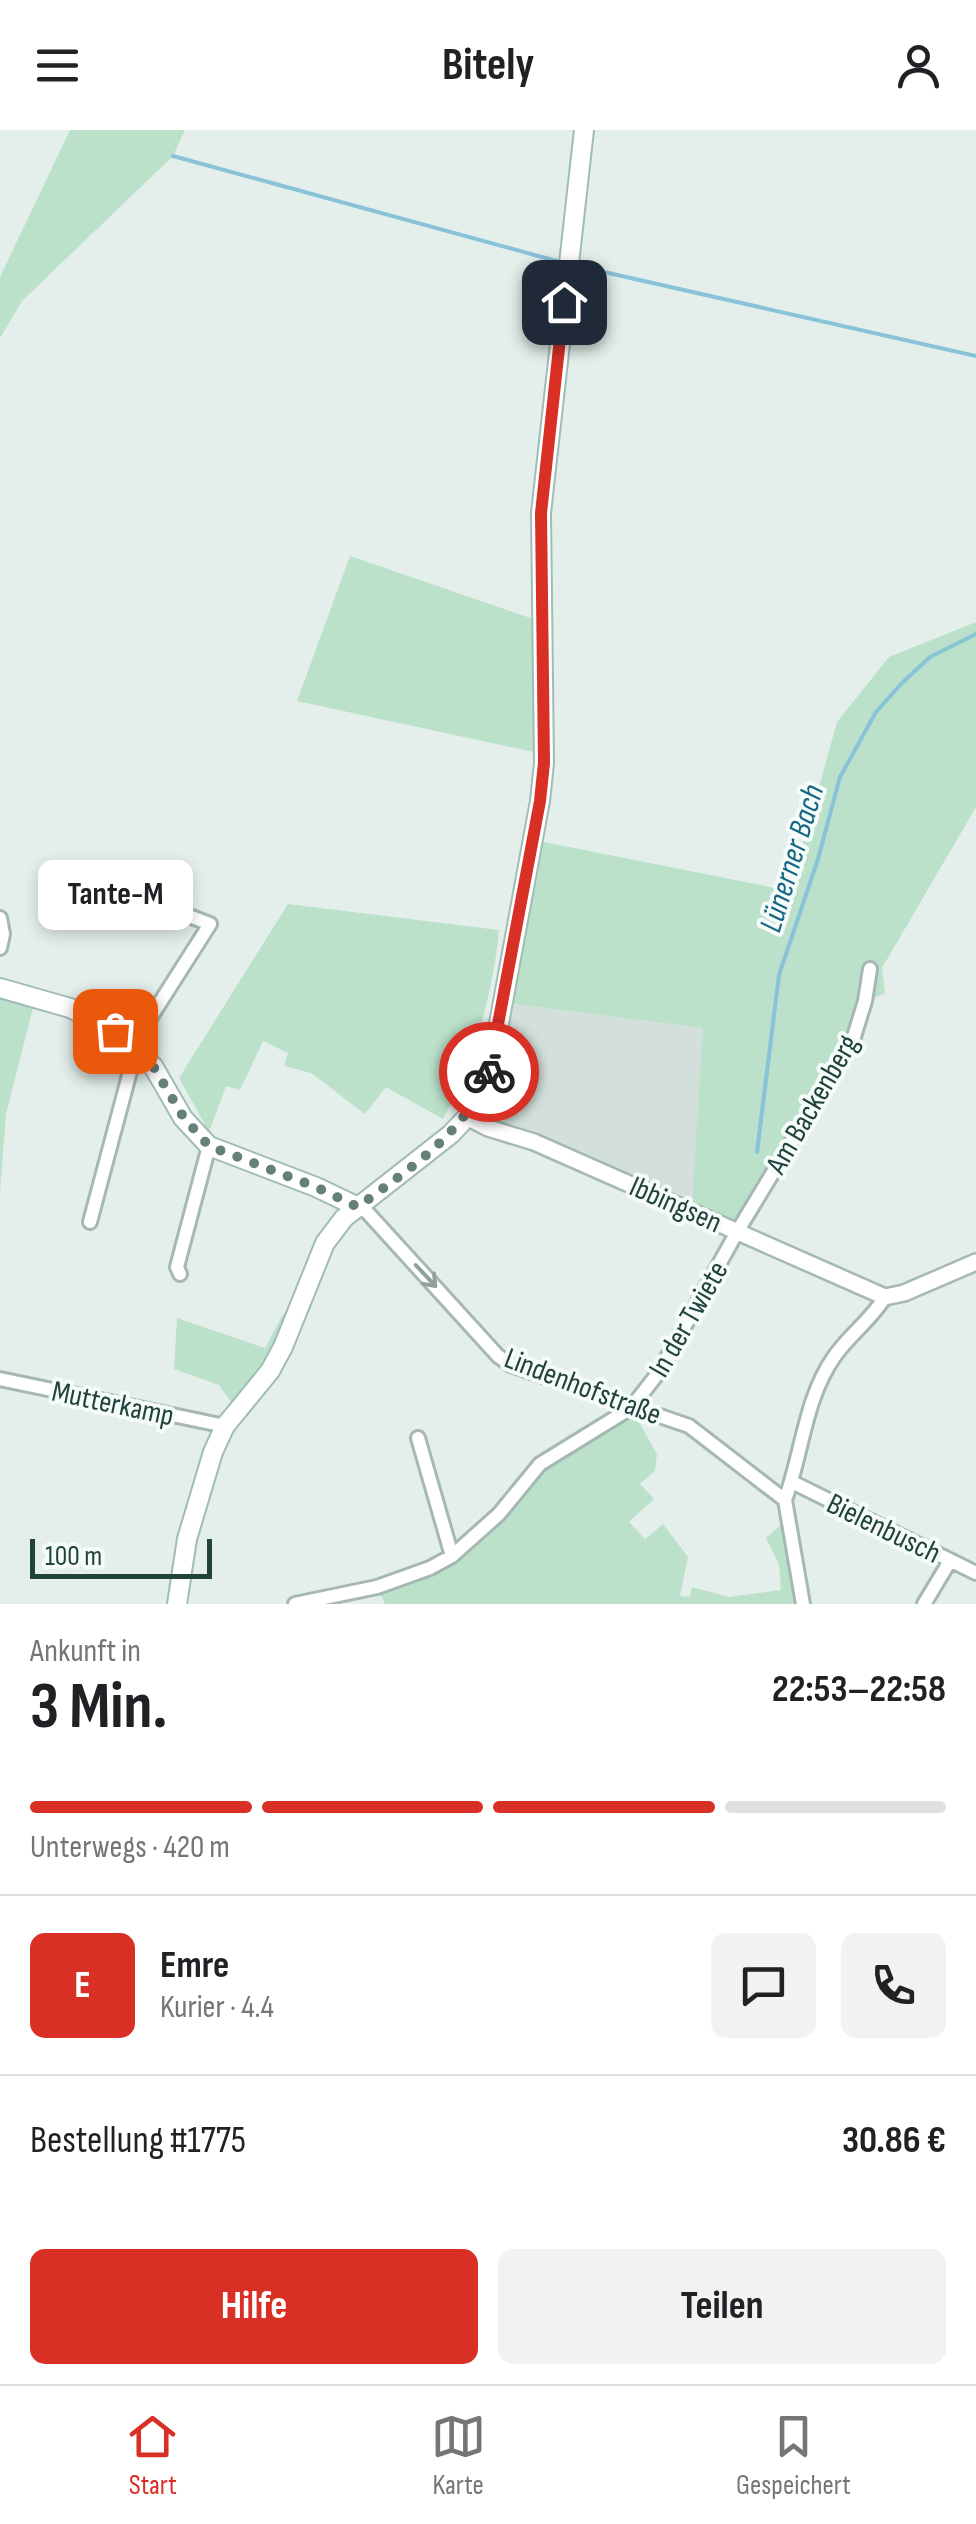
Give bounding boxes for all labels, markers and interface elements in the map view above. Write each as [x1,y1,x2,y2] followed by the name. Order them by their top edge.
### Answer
[30,38,85,93] icon: menu
[442,38,534,93] text: Bitely
[891,38,946,93] icon: person
[522,260,607,345] pin
[537,275,592,330] icon: home
[752,780,833,937] water label: Lünerner Bach
[38,861,192,931] callout: Tante-M
[67,875,164,914] text: Tante-M
[73,989,158,1074] pin
[88,1004,143,1059] icon: bag
[439,1022,539,1122] courier
[758,1029,867,1181] street label: Am Backenberg
[462,1045,517,1100] icon: bike
[624,1169,727,1241] street label: Ibbingsen
[641,1255,736,1384] street label: In der Twiete
[414,1263,437,1288] one-way arrow
[499,1341,666,1433] street label: Lindenhofstraße
[49,1374,177,1434] street label: Mutterkamp
[821,1486,946,1572] street label: Bielenbusch
[30,1534,212,1578] scale bar
[45,1540,102,1573] text: 100 m
[30,1632,141,1671] text: Ankunft in
[772,1667,946,1712] text: 22:53–22:58
[30,1669,167,1747] text: 3 Min.
[30,1828,230,1867] text: Unterwegs · 420 m
[711,1933,816,2038] button: chat
[841,1933,946,2038] button: phone
[160,1943,229,1988] text: Emre
[74,1963,91,2008] text: E
[160,1988,274,2027] text: Kurier · 4.4
[30,2118,246,2163] text: Bestellung #1775
[842,2118,946,2163] text: 30.86 €
[30,2249,478,2364] button: Hilfe
[498,2249,946,2364] button: Teilen
[125,2409,180,2502] tab: Start
[431,2409,486,2502] tab: Karte
[736,2409,851,2502] tab: Gespeichert

